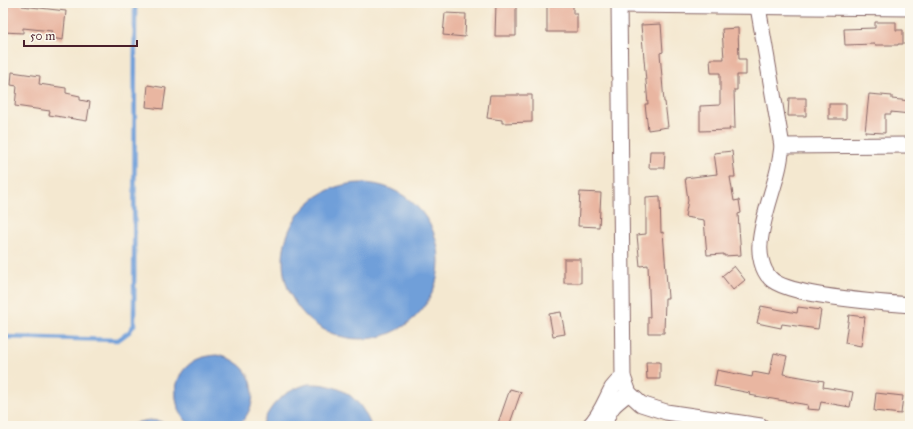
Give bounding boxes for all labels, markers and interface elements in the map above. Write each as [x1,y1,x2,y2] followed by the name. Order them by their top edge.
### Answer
[24,22,137,48] scale bar
[30,29,55,43] text: 50 m

